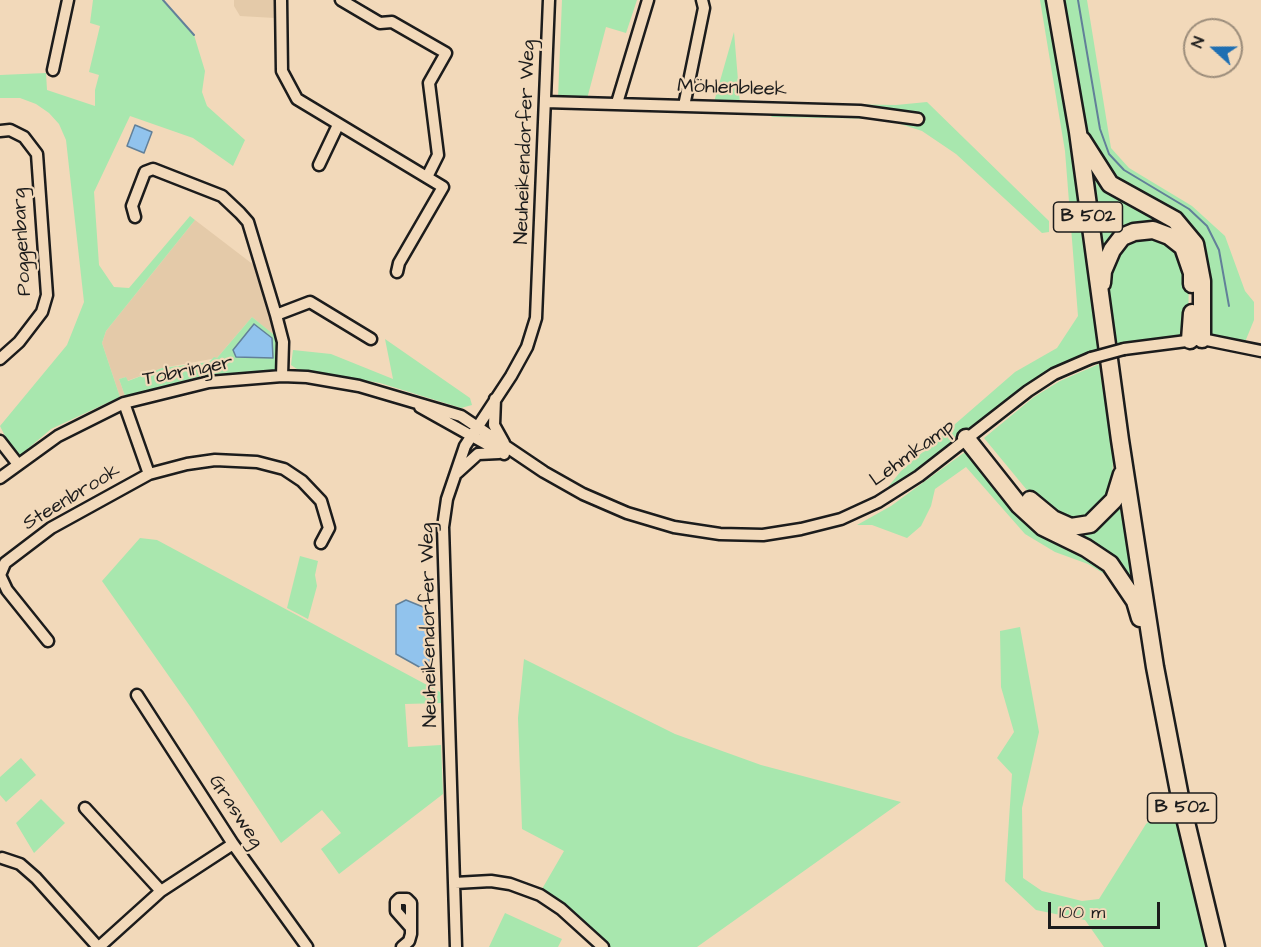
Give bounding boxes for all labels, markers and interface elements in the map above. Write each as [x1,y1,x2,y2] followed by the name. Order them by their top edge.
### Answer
[1183,18,1243,78] north arrow
[1186,34,1210,51] text: N
[510,39,542,245] street label: Neuheikendorfer Weg
[677,75,787,103] street label: Möhlenbleek
[8,187,38,297] street label: Poggenbarg
[1054,202,1122,232] road number: B 502
[141,352,235,392] street label: Tobringer
[866,415,960,493] street label: Lehmkamp
[19,459,125,537] street label: Steenbrook
[416,523,444,727] street label: Neuheikendorfer Weg
[202,771,268,853] street label: Grasweg
[1148,793,1216,823] road number: B 502
[1051,890,1164,928] scale bar
[1059,900,1105,925] text: 100 m

